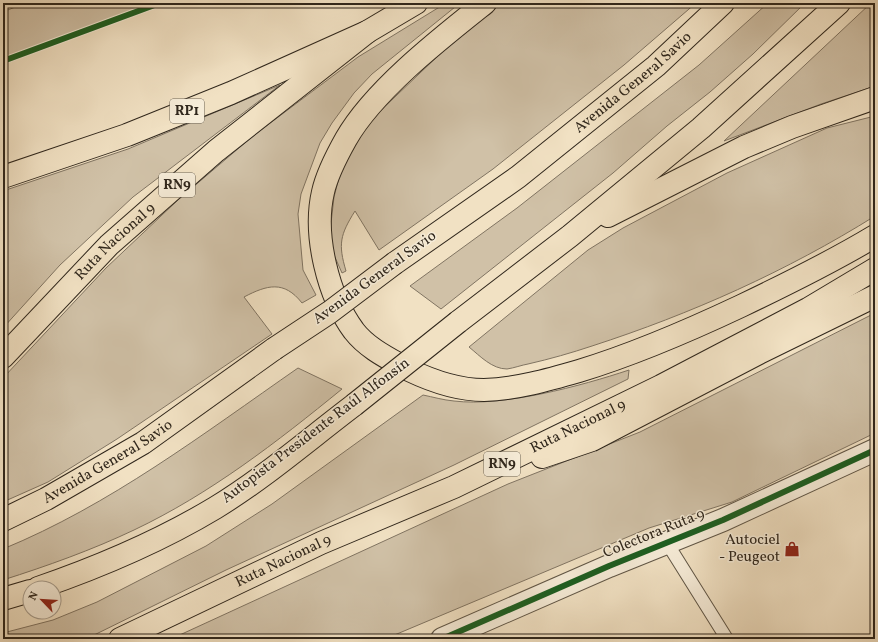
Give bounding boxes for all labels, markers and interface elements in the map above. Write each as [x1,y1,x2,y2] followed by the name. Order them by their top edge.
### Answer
[570,27,697,138] street label: Avenida General Savio
[170,99,204,123] road number: RP1
[159,173,195,197] road number: RN9
[70,198,160,285] street label: Ruta Nacional 9
[309,226,441,330] street label: Avenida General Savio
[218,353,414,509] street label: Autopista Presidente Raúl Alfonsín
[527,394,630,459] street label: Ruta Nacional 9
[39,414,177,509] street label: Avenida General Savio
[484,452,520,476] road number: RN9
[600,504,708,564] street label: Colectora Ruta 9
[232,529,335,593] street label: Ruta Nacional 9
[719,530,780,568] place label: Autociel - Peugeot
[783,540,801,558] shop icon: Autociel - Peugeot
[22,580,62,620] north arrow
[26,590,43,603] text: N

